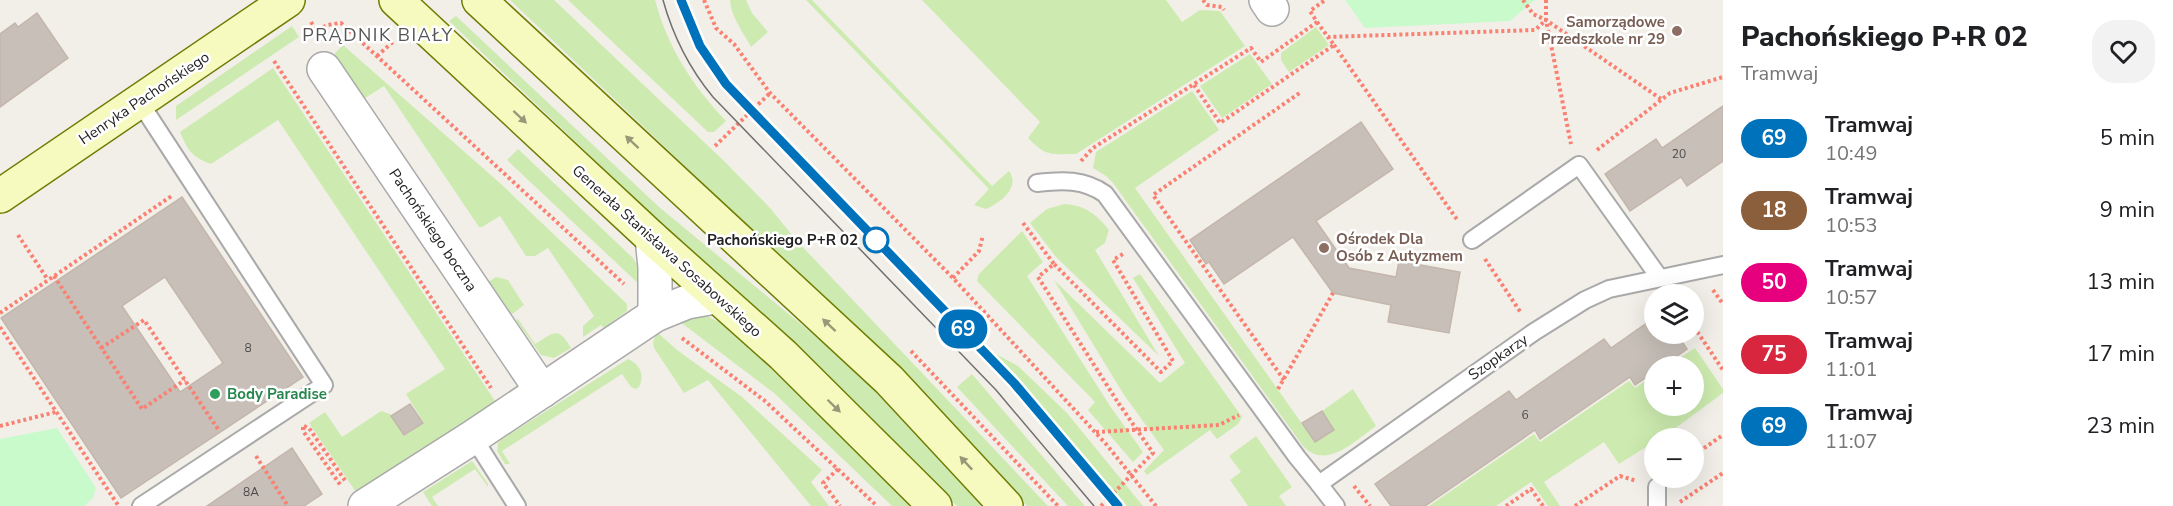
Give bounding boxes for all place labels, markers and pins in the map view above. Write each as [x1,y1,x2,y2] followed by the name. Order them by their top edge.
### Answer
[1541,12,1665,49] place label: Samorządowe Przedszkole nr 29
[1670,24,1684,38] marker: Samorządowe Przedszkole nr 29
[863,227,889,253] marker: Pachońskiego P+R 02
[1336,229,1463,266] place label: Ośrodek Dla Osób z Autyzmem
[707,230,858,250] place label: Pachońskiego P+R 02
[1317,241,1331,255] marker: Ośrodek Dla Osób z Autyzmem
[227,384,327,404] place label: Body Paradise
[208,387,222,401] marker: Body Paradise

